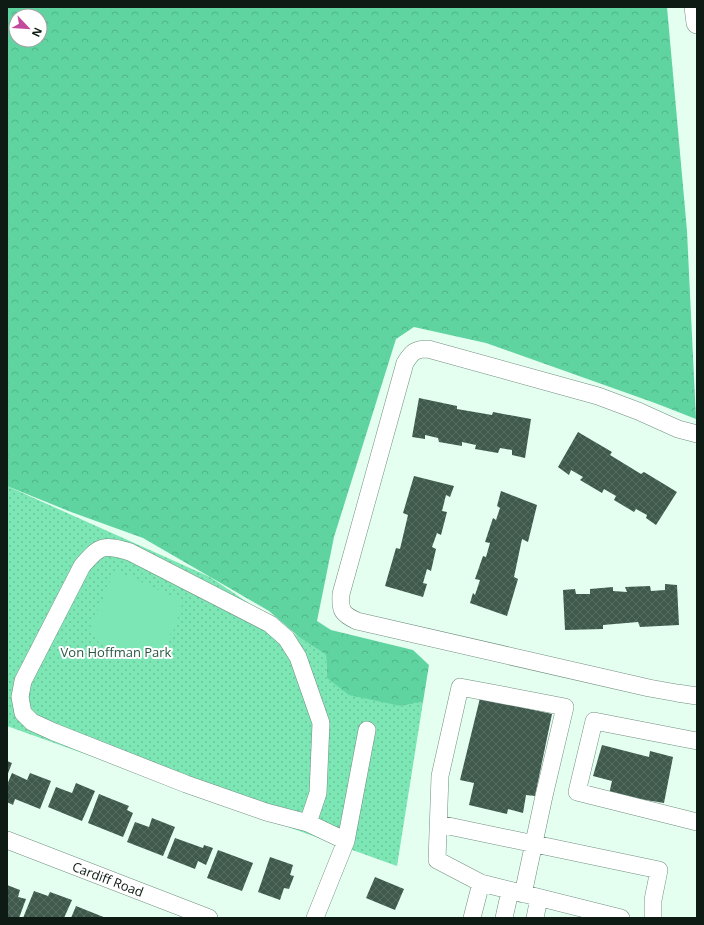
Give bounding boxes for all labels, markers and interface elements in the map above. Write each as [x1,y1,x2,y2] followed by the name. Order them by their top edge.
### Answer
[8,8,48,48] north arrow
[29,25,46,40] text: N
[61,643,172,661] park label: Von Hoffman Park
[70,857,146,901] street label: Cardiff Road

